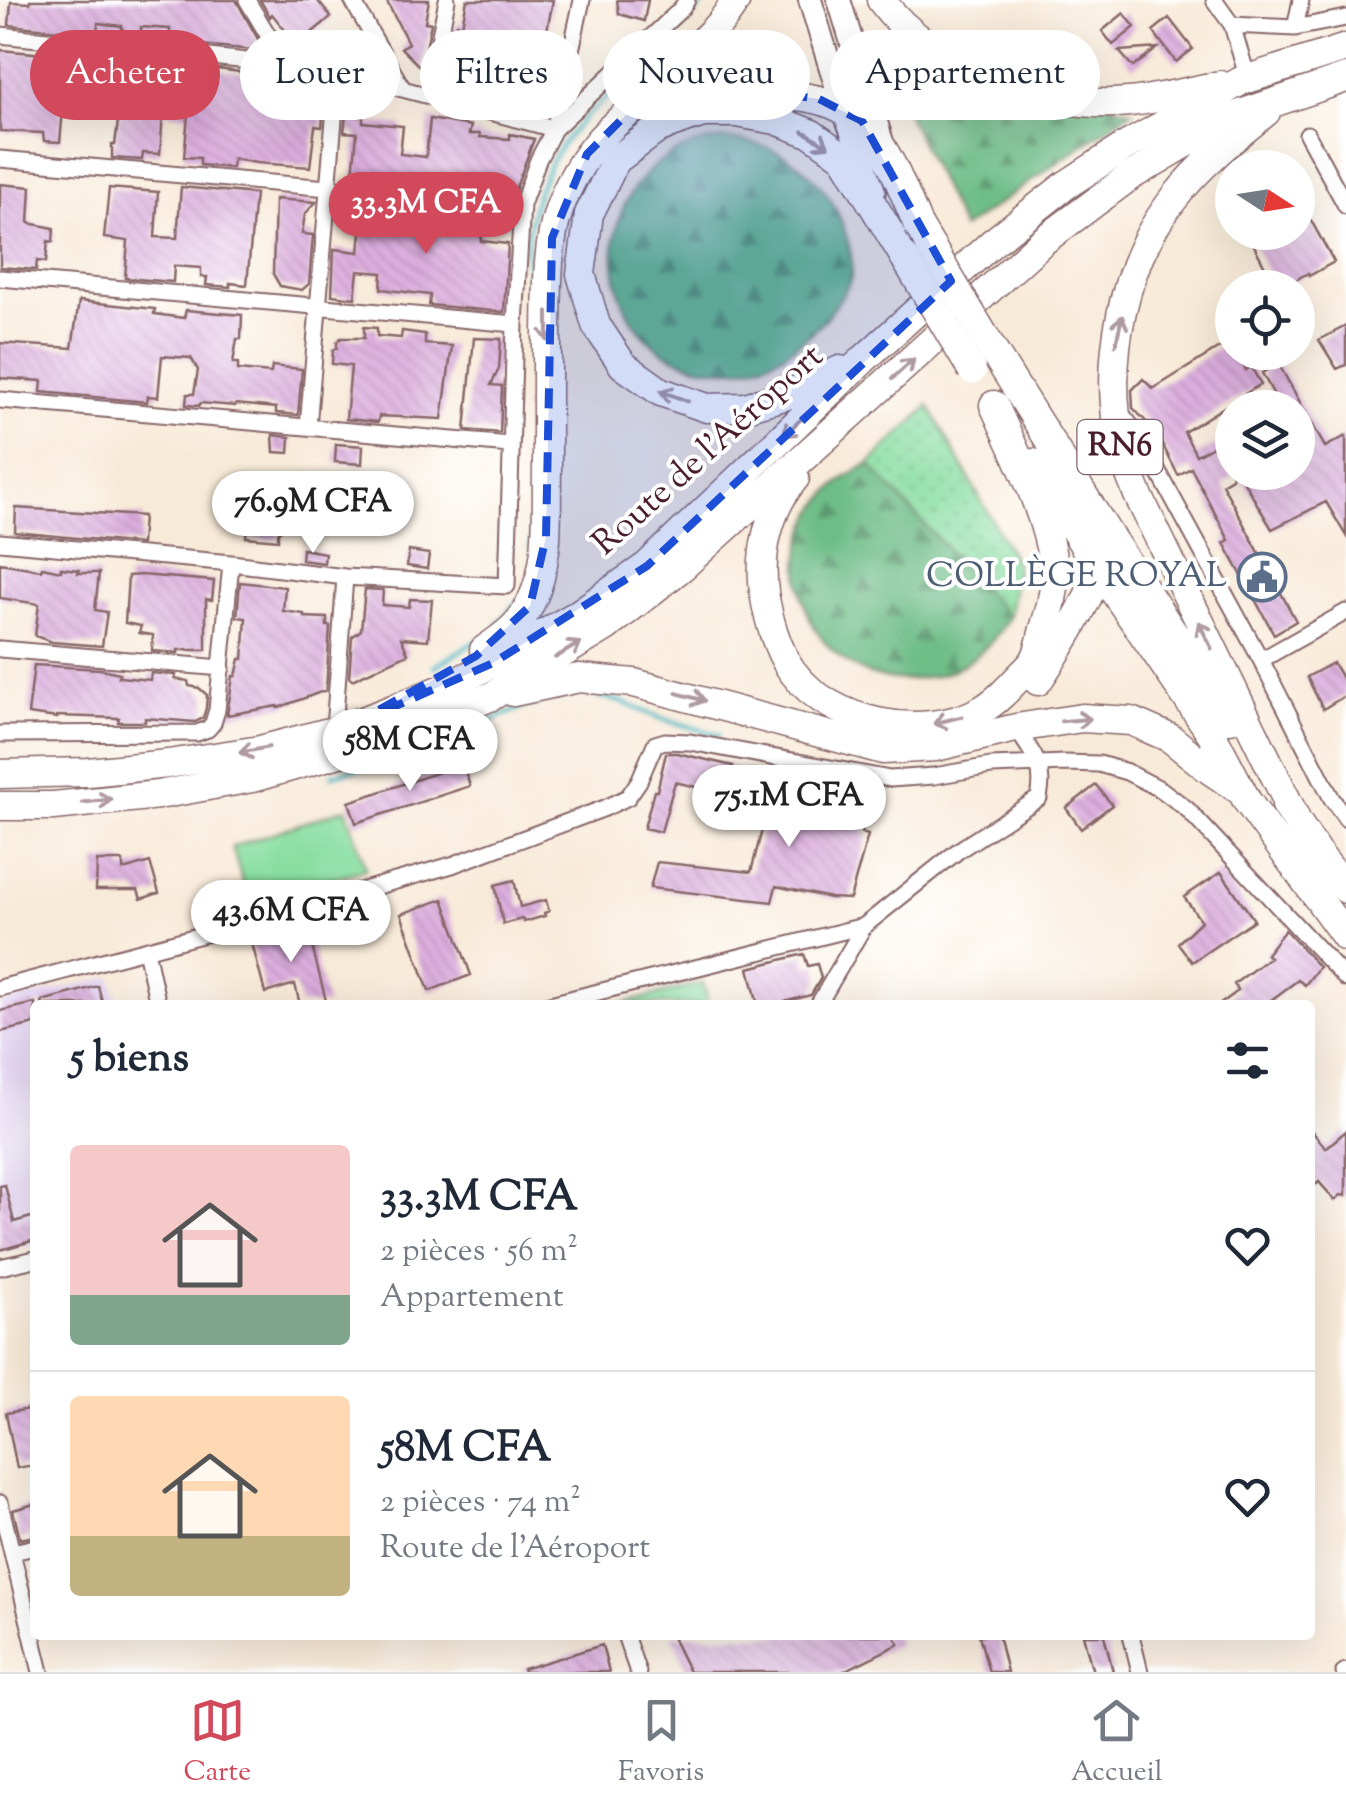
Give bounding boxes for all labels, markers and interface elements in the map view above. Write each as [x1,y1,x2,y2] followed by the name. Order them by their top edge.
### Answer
[30,30,220,120] chip: Acheter
[240,30,400,120] chip: Louer
[420,30,583,120] chip: Filtres
[603,30,810,120] chip: Nouveau
[830,30,1100,120] chip: Appartement
[801,129,829,149] one-way arrow
[1215,150,1315,250] north arrow
[1215,150,1315,490] map controls
[312,172,540,257] pin: 33.3M CFA
[351,181,501,227] text: 33.3M CFA
[1215,270,1315,370] button: locate
[538,310,557,342] one-way arrow
[1111,315,1129,347] one-way arrow
[582,333,836,569] street label: Route de l'Aéroport
[890,357,915,380] one-way arrow
[659,386,690,404] one-way arrow
[1215,390,1315,490] button: layers
[782,414,806,438] one-way arrow
[1078,420,1162,474] road number: RN6
[199,471,427,556] pin: 76.9M CFA
[234,480,392,526] text: 76.9M CFA
[1236,551,1288,603] public building icon: COLLÈGE ROYAL
[926,552,1227,603] place label: COLLÈGE ROYAL
[1195,621,1214,651] one-way arrow
[553,640,582,660] one-way arrow
[675,689,706,708] one-way arrow
[318,709,502,794] pin: 58M CFA
[1059,711,1091,730] one-way arrow
[933,712,965,730] one-way arrow
[345,718,475,764] text: 58M CFA
[239,742,271,761] one-way arrow
[675,765,903,850] pin: 75.1M CFA
[714,774,864,820] text: 75.1M CFA
[81,792,113,811] one-way arrow
[177,880,405,965] pin: 43.6M CFA
[213,889,369,935] text: 43.6M CFA
[70,1030,189,1090] text: 5 biens
[1220,1033,1275,1088] icon: filters
[380,1169,578,1229] text: 33.3M CFA
[150,1185,270,1305] icon: home
[1220,1218,1275,1273] icon: heart
[380,1229,578,1275] text: 2 pièces · 56 m²
[380,1275,564,1321] text: Appartement
[380,1420,551,1480] text: 58M CFA
[150,1436,270,1556] icon: home
[1220,1469,1275,1524] icon: heart
[380,1480,581,1526] text: 2 pièces · 74 m²
[380,1526,650,1572] text: Route de l'Aéroport
[183,1693,251,1793] tab: Carte
[618,1693,704,1793] tab: Favoris
[1071,1693,1163,1793] tab: Accueil

